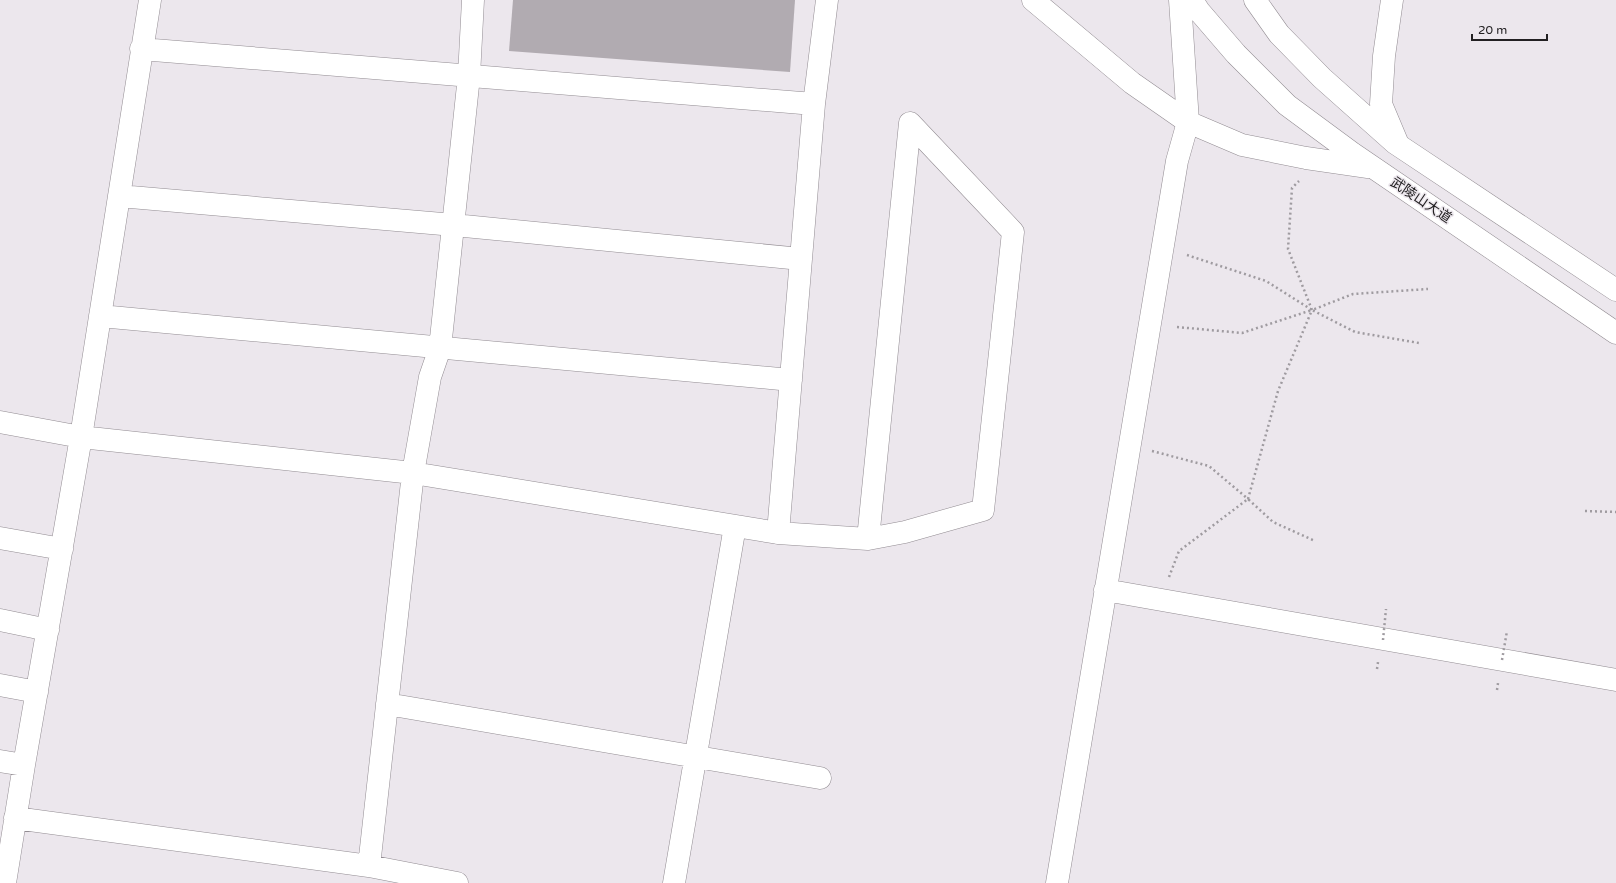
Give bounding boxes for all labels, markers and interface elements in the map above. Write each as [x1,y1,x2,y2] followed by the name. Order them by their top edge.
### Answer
[1472,16,1547,42] scale bar
[1478,23,1507,37] text: 20 m
[1387,173,1455,227] street label: 武陵山大道

